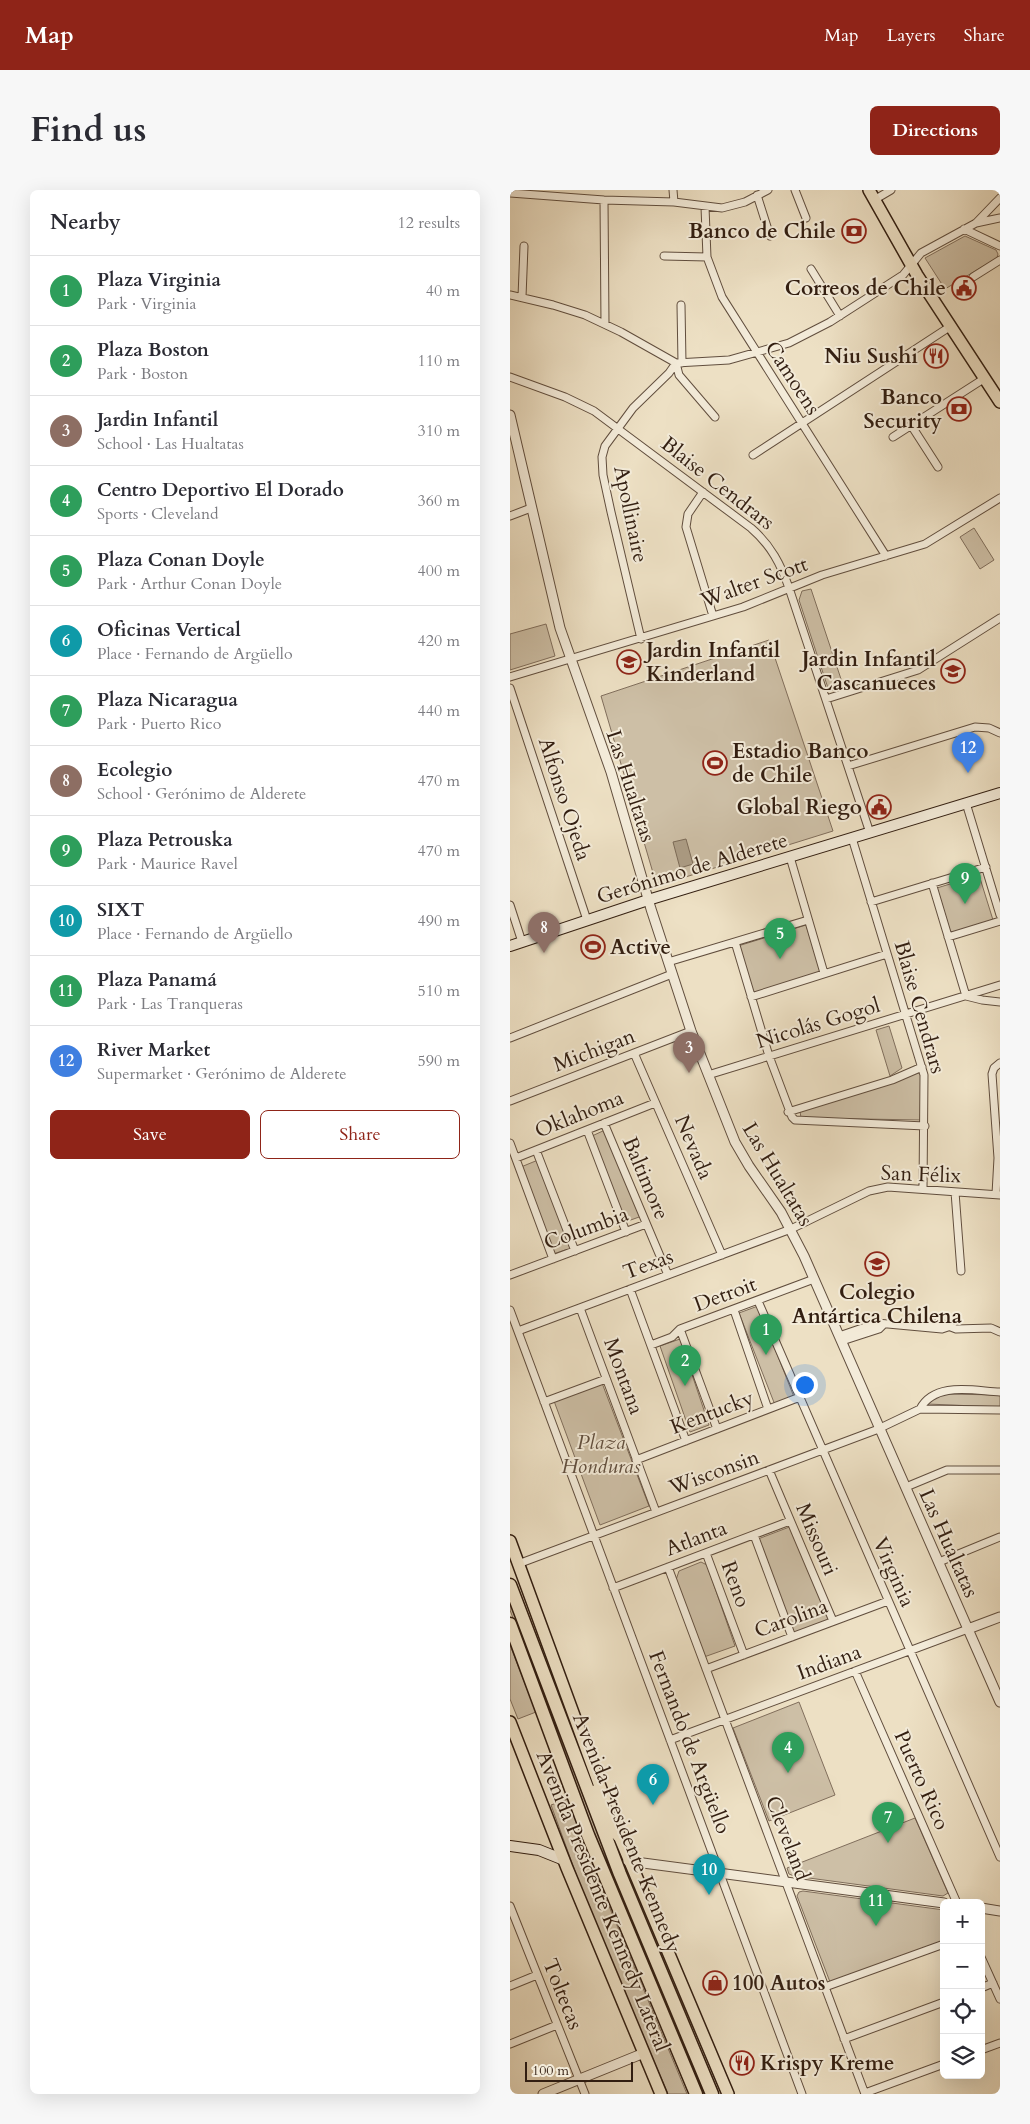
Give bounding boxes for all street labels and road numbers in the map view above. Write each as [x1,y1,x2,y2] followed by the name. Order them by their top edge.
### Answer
[758,336,827,421] street label: Camoens
[655,430,781,537] street label: Blaise Cendrars
[606,463,655,565] street label: Apollinaire
[696,550,812,616] street label: Walter Scott
[599,726,662,846] street label: Las Hualtatas
[531,734,598,864] street label: Alfonso Ojeda
[593,826,791,911] street label: Gerónimo de Alderete
[887,937,952,1077] street label: Blaise Cendrars
[753,991,884,1056] street label: Nicolás Gogol
[549,1022,639,1079] street label: Michigan
[530,1084,628,1145] street label: Oklahoma
[667,1111,720,1184] street label: Nevada
[735,1117,820,1232] street label: Las Hualtatas
[615,1132,676,1224] street label: Baltimore
[880,1159,962,1190] street label: San Félix
[540,1200,633,1257] street label: Columbia
[619,1242,677,1287] street label: Texas
[690,1270,761,1319] street label: Detroit
[596,1334,651,1419] street label: Montana
[666,1383,758,1442] street label: Kentucky
[664,1443,763,1502] street label: Wisconsin
[912,1484,985,1602] street label: Las Hualtatas
[788,1498,845,1580] street label: Missouri
[661,1514,731,1563] street label: Atlanta
[865,1533,922,1612] street label: Virginia
[714,1557,757,1611] street label: Reno
[750,1592,832,1645] street label: Carolina
[793,1638,865,1687] street label: Indiana
[641,1646,738,1838] street label: Fernando de Argüello
[565,1709,688,1958] street label: Avenida Presidente Kennedy
[887,1726,956,1835] street label: Puerto Rico
[529,1746,676,2056] street label: Avenida Presidente Kennedy Lateral
[758,1792,817,1885] street label: Cleveland
[535,1954,590,2034] street label: Toltecas

